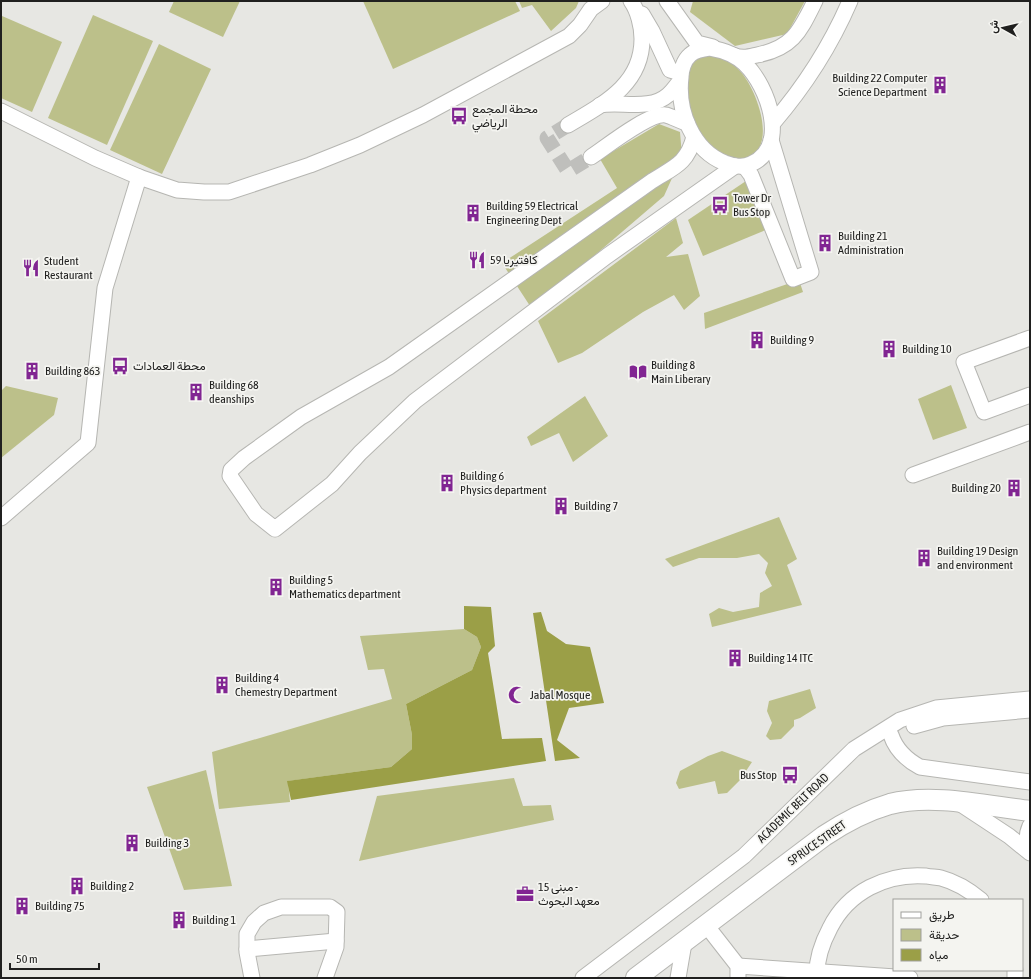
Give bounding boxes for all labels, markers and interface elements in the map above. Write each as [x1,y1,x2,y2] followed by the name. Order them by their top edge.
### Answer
[983,8,1023,48] north arrow
[986,19,1001,34] text: ش
[832,71,928,99] place label: Building 22 Computer Science Department
[930,75,950,95] building icon: Building 22 Computer Science Department
[472,102,538,133] place label: محطة المجمع الرياضي
[449,106,469,126] bus stop icon: محطة المجمع الرياضي
[733,191,771,219] place label: Tower Dr Bus Stop
[710,195,730,215] bus stop icon: Tower Dr Bus Stop
[486,199,579,227] place label: Building 59 Electrical Engineering Dept
[463,203,483,223] building icon: Building 59 Electrical Engineering Dept
[838,229,904,257] place label: Building 21 Administration
[815,233,835,253] building icon: Building 21 Administration
[467,250,487,270] restaurant icon: كافتيريا 59
[490,253,537,268] place label: كافتيريا 59
[44,254,93,282] place label: Student Restaurant
[21,258,41,278] restaurant icon: Student Restaurant
[747,330,767,350] building icon: Building 9
[770,333,814,347] place label: Building 9
[879,339,899,359] building icon: Building 10
[902,342,952,356] place label: Building 10
[110,356,130,376] bus stop icon: محطة العمادات
[651,358,711,386] place label: Building 8 Main Liberary
[133,359,206,373] place label: محطة العمادات
[22,361,42,381] building icon: Building 863
[628,362,648,382] library icon: Building 8 Main Liberary
[45,364,100,378] place label: Building 863
[209,378,259,406] place label: Building 68 deanships
[186,382,206,402] building icon: Building 68 deanships
[460,469,547,497] place label: Building 6 Physics department
[437,473,457,493] building icon: Building 6 Physics department
[1004,478,1024,498] building icon: Building 20
[951,481,1001,495] place label: Building 20
[551,496,571,516] building icon: Building 7
[574,499,618,513] place label: Building 7
[937,544,1018,572] place label: Building 19 Design and environment
[914,548,934,568] building icon: Building 19 Design and environment
[289,573,401,601] place label: Building 5 Mathematics department
[266,577,286,597] building icon: Building 5 Mathematics department
[725,648,745,668] building icon: Building 14 ITC
[748,651,813,665] place label: Building 14 ITC
[235,671,338,699] place label: Building 4 Chemestry Department
[212,675,232,695] building icon: Building 4 Chemestry Department
[507,685,527,705] mosque icon: Jabal Mosque
[530,688,590,702] place label: Jabal Mosque
[780,765,800,785] bus stop icon: Bus Stop
[740,768,777,782] place label: Bus Stop
[754,770,832,846] street label: ACADEMIC BELT ROAD
[785,817,849,868] street label: SPRUCE STREET
[122,833,142,853] building icon: Building 3
[145,836,189,850] place label: Building 3
[67,876,87,896] building icon: Building 2
[90,879,134,893] place label: Building 2
[538,880,600,909] place label: مبنى 15 - معهد البحوث
[515,884,535,904] office icon: مبنى 15 - معهد البحوث
[12,896,32,916] building icon: Building 75
[35,899,85,913] place label: Building 75
[893,899,1023,971] legend
[929,908,955,923] text: طريق
[169,910,189,930] building icon: Building 1
[192,913,236,927] place label: Building 1
[929,928,959,942] text: حديقة
[10,945,99,971] scale bar
[929,948,948,962] text: مياه
[16,952,38,966] text: 50 m

